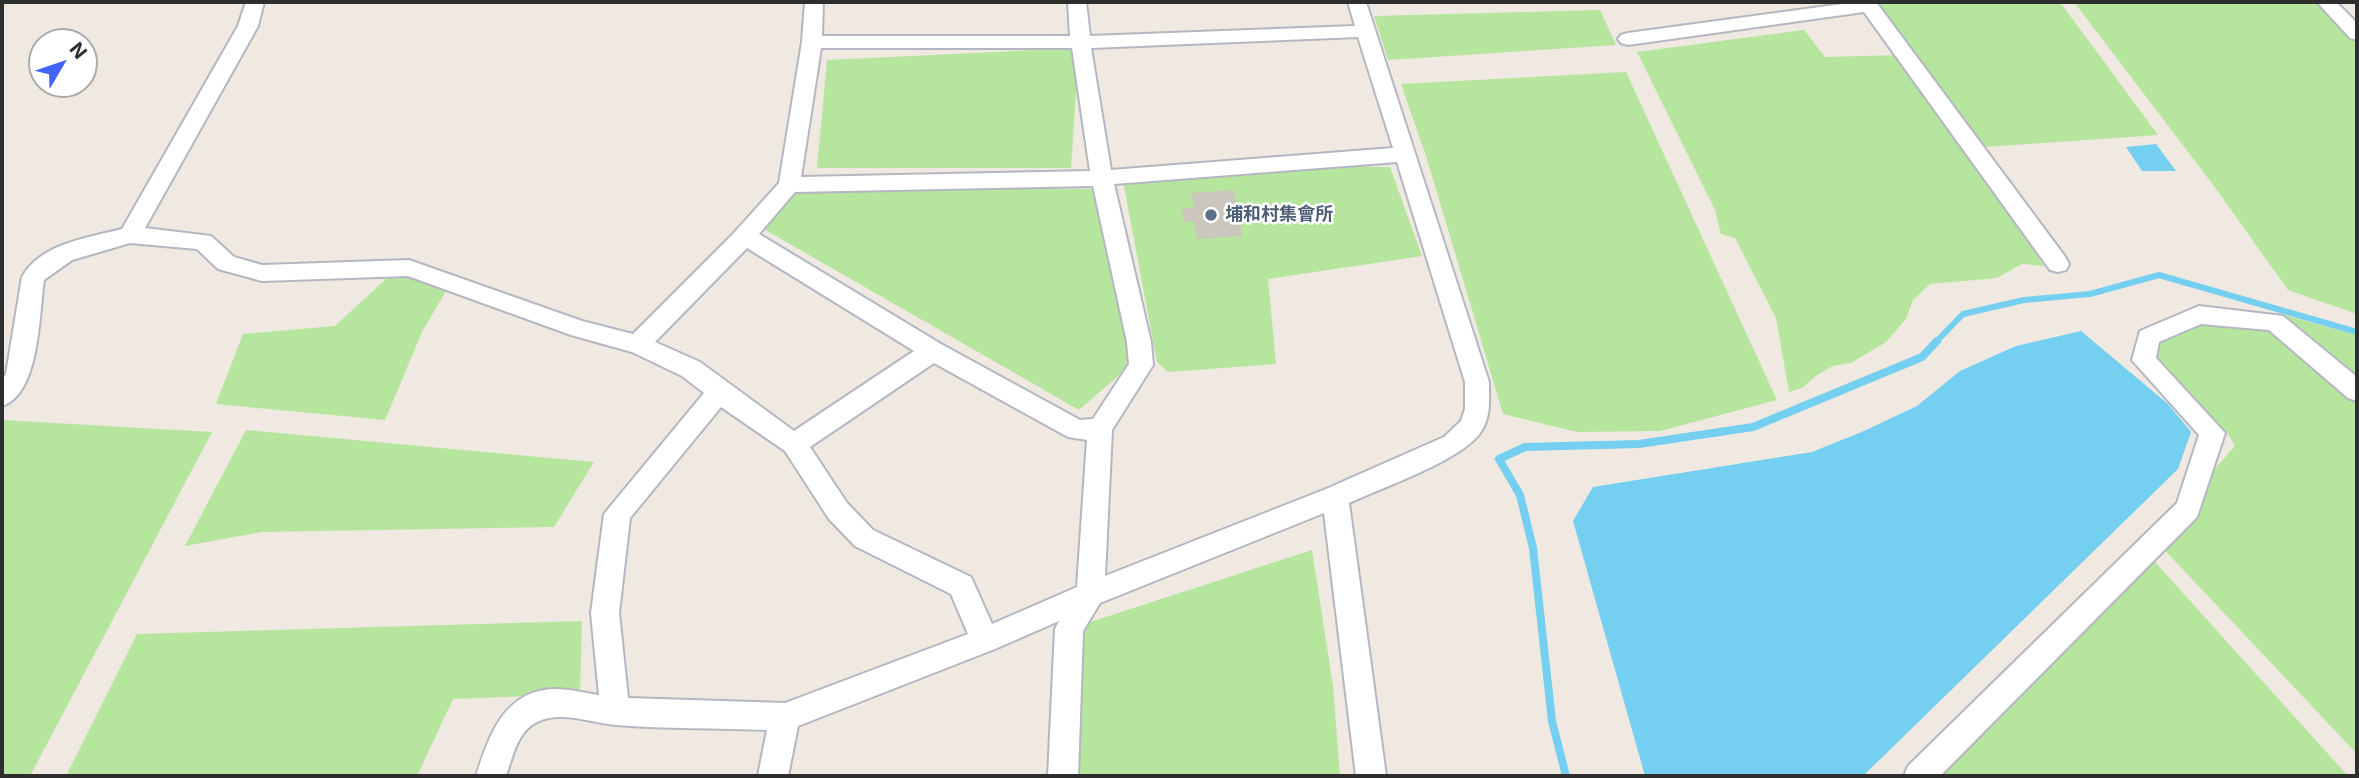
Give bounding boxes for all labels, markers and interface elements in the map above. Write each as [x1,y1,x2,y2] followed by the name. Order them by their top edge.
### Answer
[28,28,98,98] north arrow
[65,38,92,64] text: N
[1225,204,1333,226] place label: 埔和村集會所
[1203,207,1219,223] marker: 埔和村集會所

